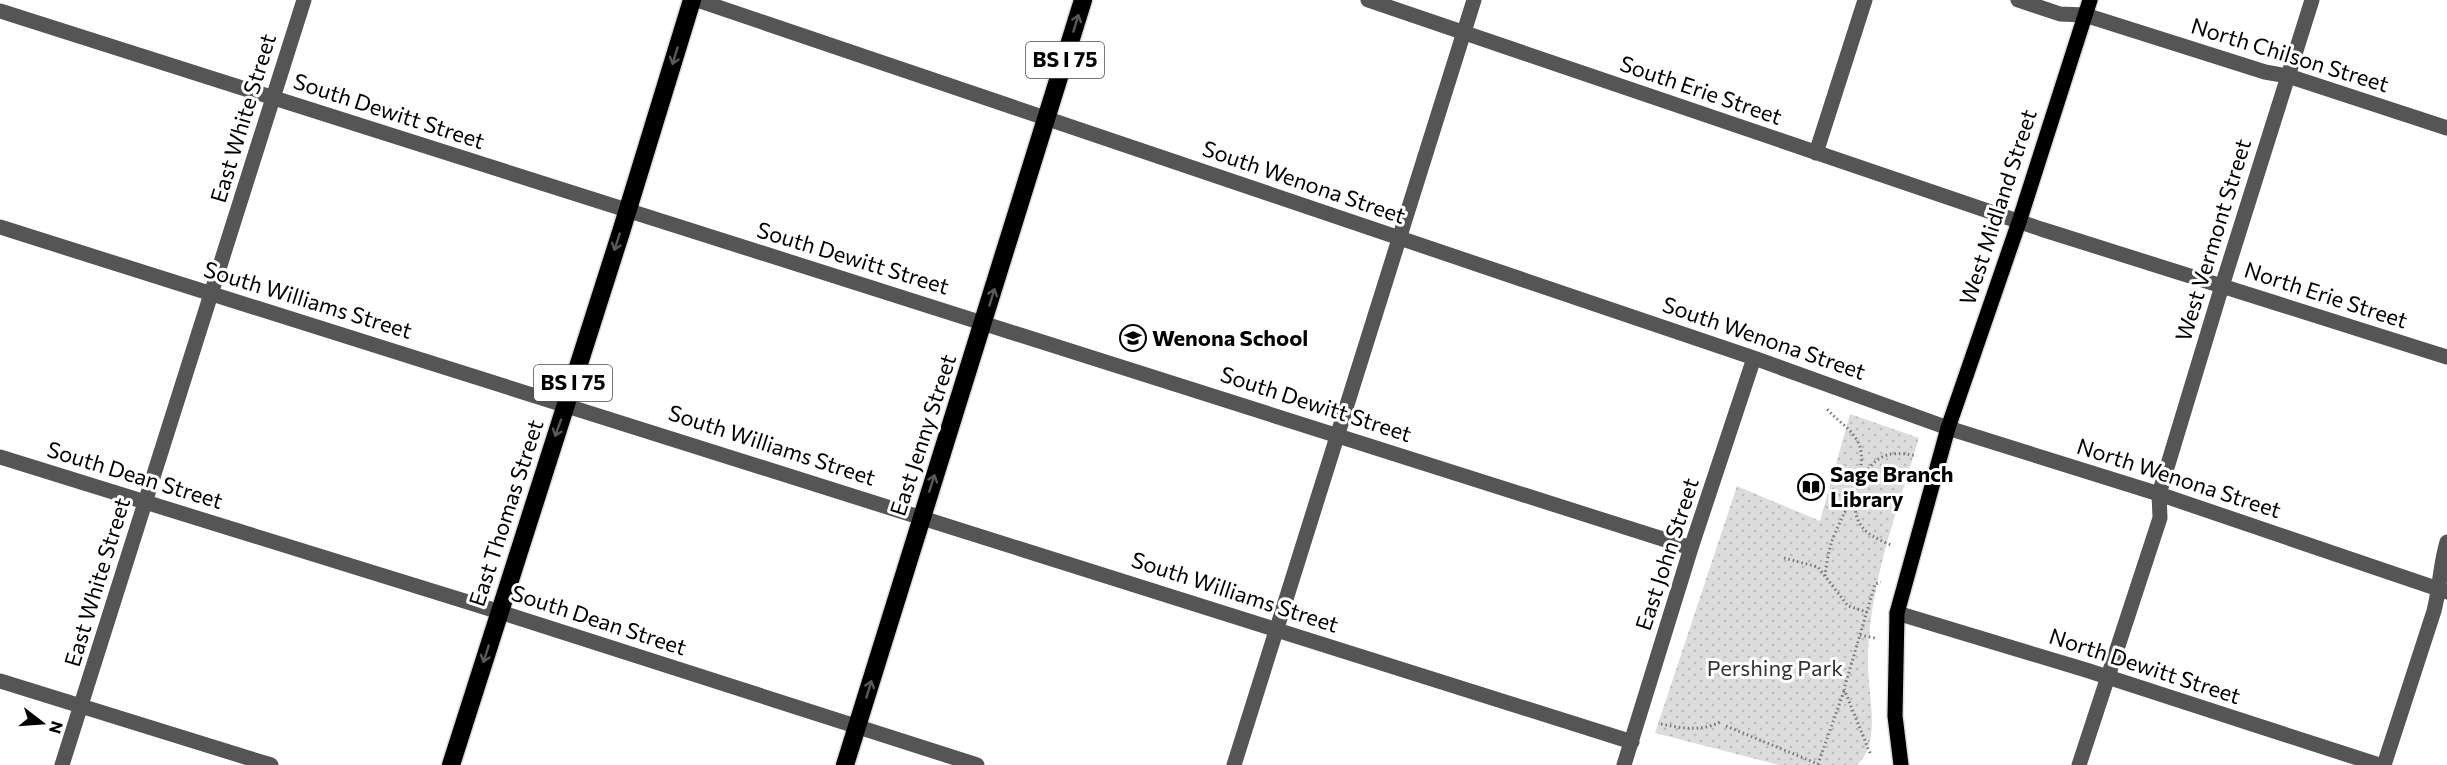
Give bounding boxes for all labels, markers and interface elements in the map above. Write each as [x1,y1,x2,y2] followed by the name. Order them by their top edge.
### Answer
[2188,12,2392,97] street label: North Chilson Street
[1071,14,1082,33] one-way arrow
[204,30,281,206] street label: East White Street
[1026,42,1104,78] road number: BS I 75
[669,46,680,65] one-way arrow
[1617,49,1786,130] street label: South Erie Street
[290,67,488,154] street label: South Dewitt Street
[1953,106,2042,308] street label: West Midland Street
[1199,134,1409,229] street label: South Wenona Street
[2169,135,2256,344] street label: West Vermont Street
[754,215,952,300] street label: South Dewitt Street
[611,232,622,251] one-way arrow
[201,255,415,344] street label: South Williams Street
[2241,255,2411,334] street label: North Erie Street
[988,288,999,307] one-way arrow
[1659,290,1869,385] street label: South Wenona Street
[1118,323,1148,353] school or university icon: Wenona School
[1152,324,1308,351] place label: Wenona School
[884,351,961,519] street label: East Jenny Street
[1217,360,1415,447] street label: South Dewitt Street
[534,365,612,401] road number: BS I 75
[665,398,879,491] street label: South Williams Street
[463,416,548,610] street label: East Thomas Street
[551,418,562,437] one-way arrow
[2074,432,2285,523] street label: North Wenona Street
[44,435,226,514] street label: South Dean Street
[1830,460,1954,512] place label: Sage Branch Library
[1796,472,1826,502] library icon: Sage Branch Library
[928,474,939,493] one-way arrow
[1629,474,1704,634] street label: East John Street
[58,494,135,670] street label: East White Street
[1128,545,1342,638] street label: South Williams Street
[508,578,690,661] street label: South Dean Street
[2046,622,2244,709] street label: North Dewitt Street
[480,644,491,663] one-way arrow
[1707,654,1843,681] park label: Pershing Park
[864,680,875,699] one-way arrow
[12,693,72,753] north arrow
[46,719,68,736] text: N

